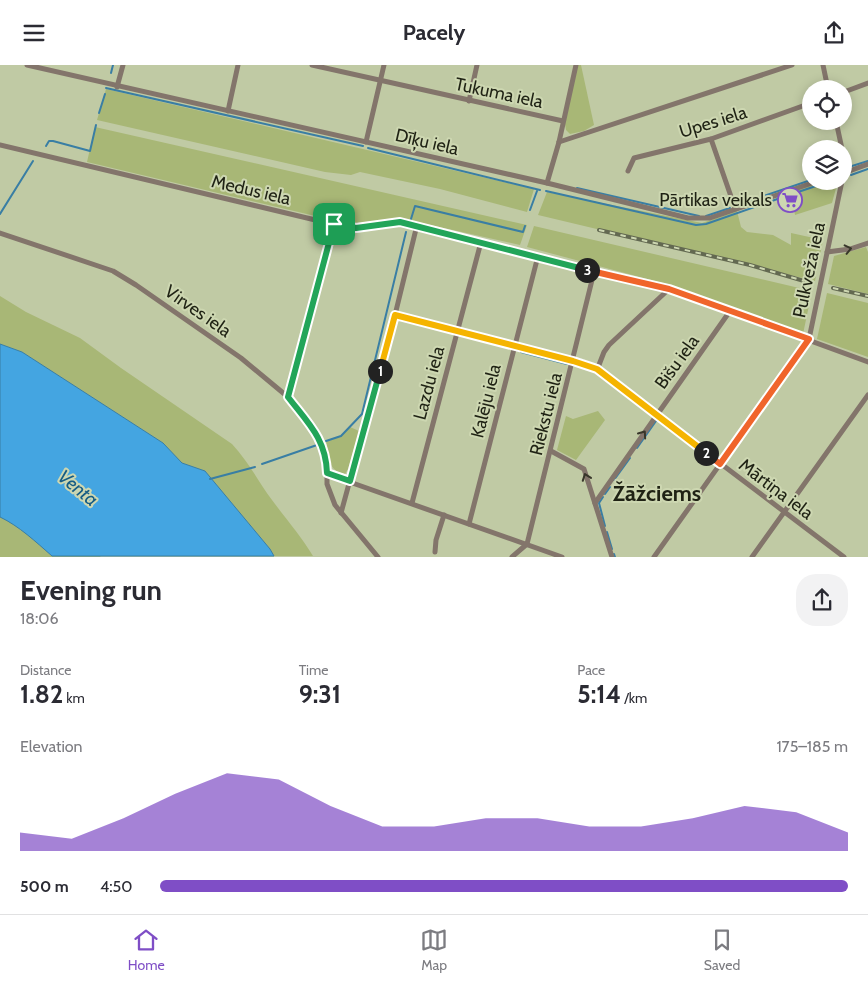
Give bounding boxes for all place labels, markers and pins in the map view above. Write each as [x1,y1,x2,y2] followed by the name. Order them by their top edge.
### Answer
[777,187,803,213] supermarket icon: Pārtikas veikals
[659,189,772,211] place label: Pārtikas veikals
[313,203,355,245] pin
[574,257,600,283] pin: 3
[368,359,392,383] pin: 1
[694,441,718,465] pin: 2

